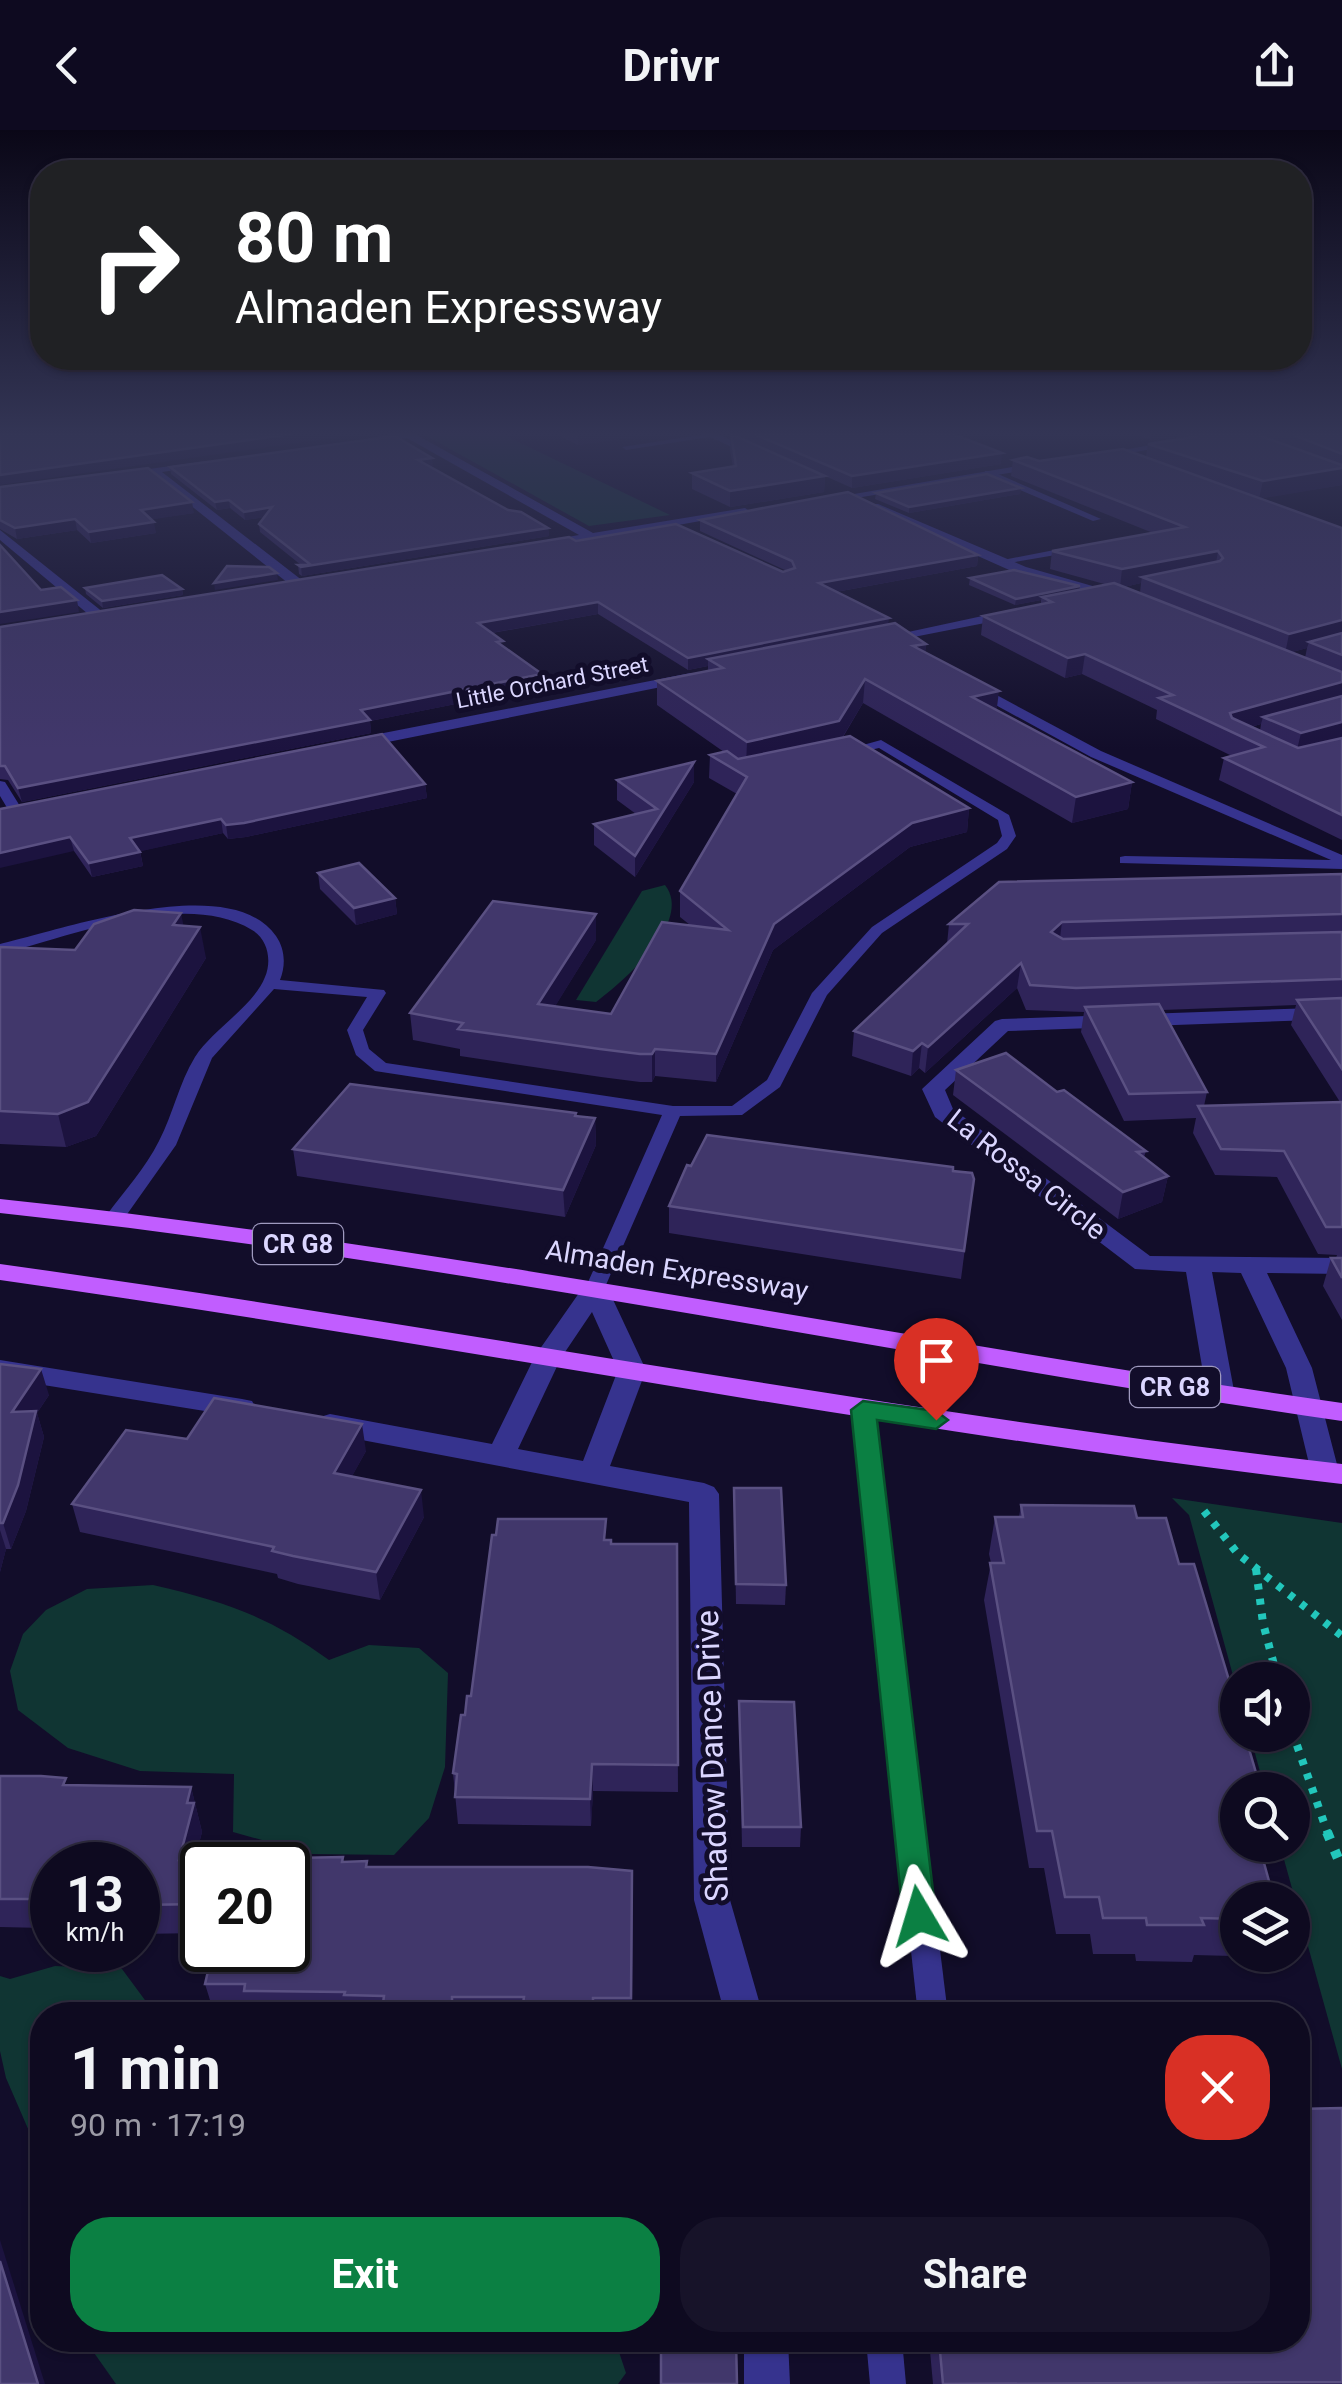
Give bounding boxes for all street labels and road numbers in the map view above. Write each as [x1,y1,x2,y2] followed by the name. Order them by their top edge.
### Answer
[454,652,650,713] street label: Little Orchard Street
[941,1102,1113,1247] street label: La Rossa Circle
[253,1224,343,1264] road number: CR G8
[543,1233,811,1308] street label: Almaden Expressway
[1130,1367,1220,1407] road number: CR G8
[688,1609,736,1903] street label: Shadow Dance Drive

